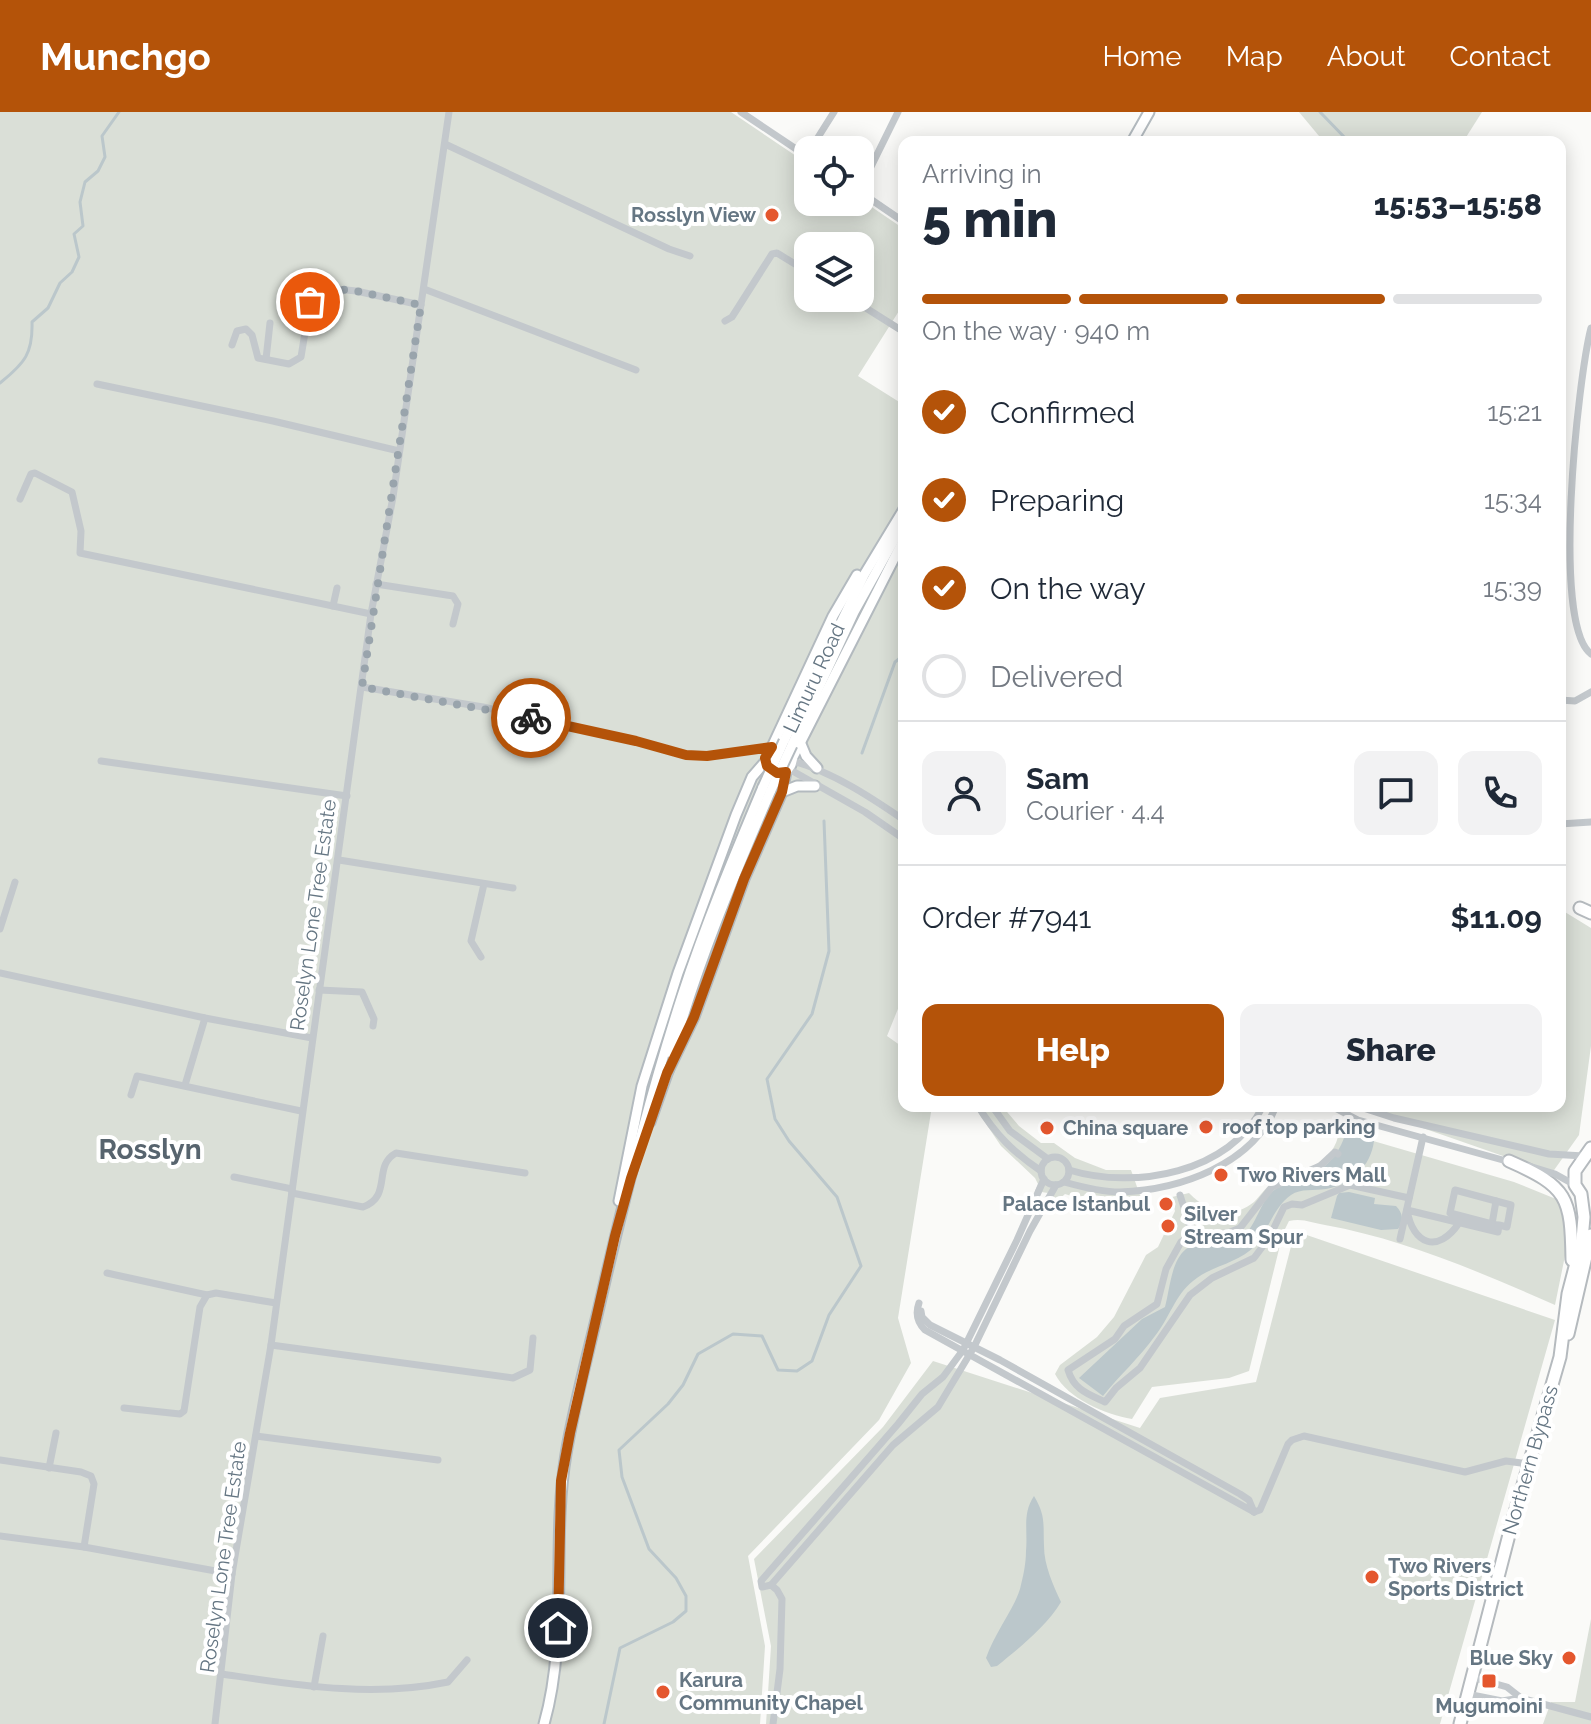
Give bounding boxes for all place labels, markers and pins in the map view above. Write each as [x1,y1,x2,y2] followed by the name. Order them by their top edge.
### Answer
[631,203,756,227] place label: Rosslyn View
[763,206,781,224] marker: Rosslyn View
[276,268,344,336] pin
[1222,1115,1376,1139] place label: roof top parking
[1063,1116,1188,1140] place label: China square
[1197,1118,1215,1136] marker: roof top parking
[1038,1119,1056,1137] marker: China square
[1237,1163,1387,1187] place label: Two Rivers Mall
[1212,1166,1230,1184] marker: Two Rivers Mall
[1002,1192,1151,1216] place label: Palace Istanbul
[1157,1195,1175,1213] marker: Palace Istanbul
[1184,1202,1303,1249] place label: Silver Stream Spur
[1159,1217,1177,1235] marker: Silver Stream Spur
[1388,1554,1524,1601] place label: Two Rivers Sports District
[1363,1568,1381,1586] marker: Two Rivers Sports District
[524,1594,592,1662] pin
[1470,1646,1553,1670] place label: Blue Sky
[1560,1649,1578,1667] marker: Blue Sky
[679,1668,863,1715] place label: Karura Community Chapel
[1480,1672,1498,1690] marker: Mugumoini
[654,1683,672,1701] marker: Karura Community Chapel
[1435,1694,1543,1718] place label: Mugumoini

